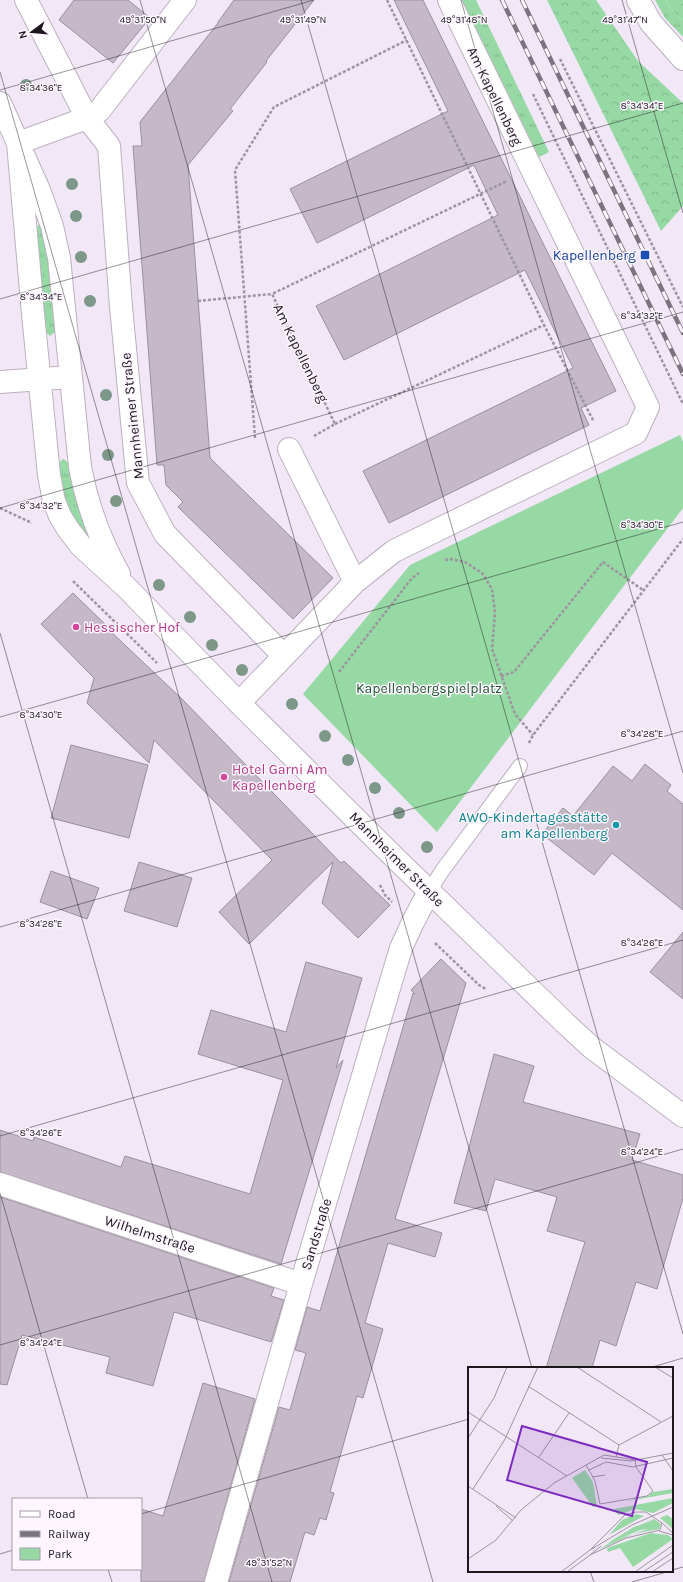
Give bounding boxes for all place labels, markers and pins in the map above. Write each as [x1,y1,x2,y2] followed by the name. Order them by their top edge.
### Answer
[553,247,636,264] place label: Kapellenberg
[639,249,651,261] marker: Kapellenberg
[84,619,180,636] place label: Hessischer Hof
[71,622,81,632] marker: Hessischer Hof
[232,761,328,794] place label: Hotel Garni Am Kapellenberg
[219,772,229,782] marker: Hotel Garni Am Kapellenberg
[459,809,608,842] place label: AWO-Kindertagesstätte am Kapellenberg
[611,820,621,830] marker: AWO-Kindertagesstätte am Kapellenberg

